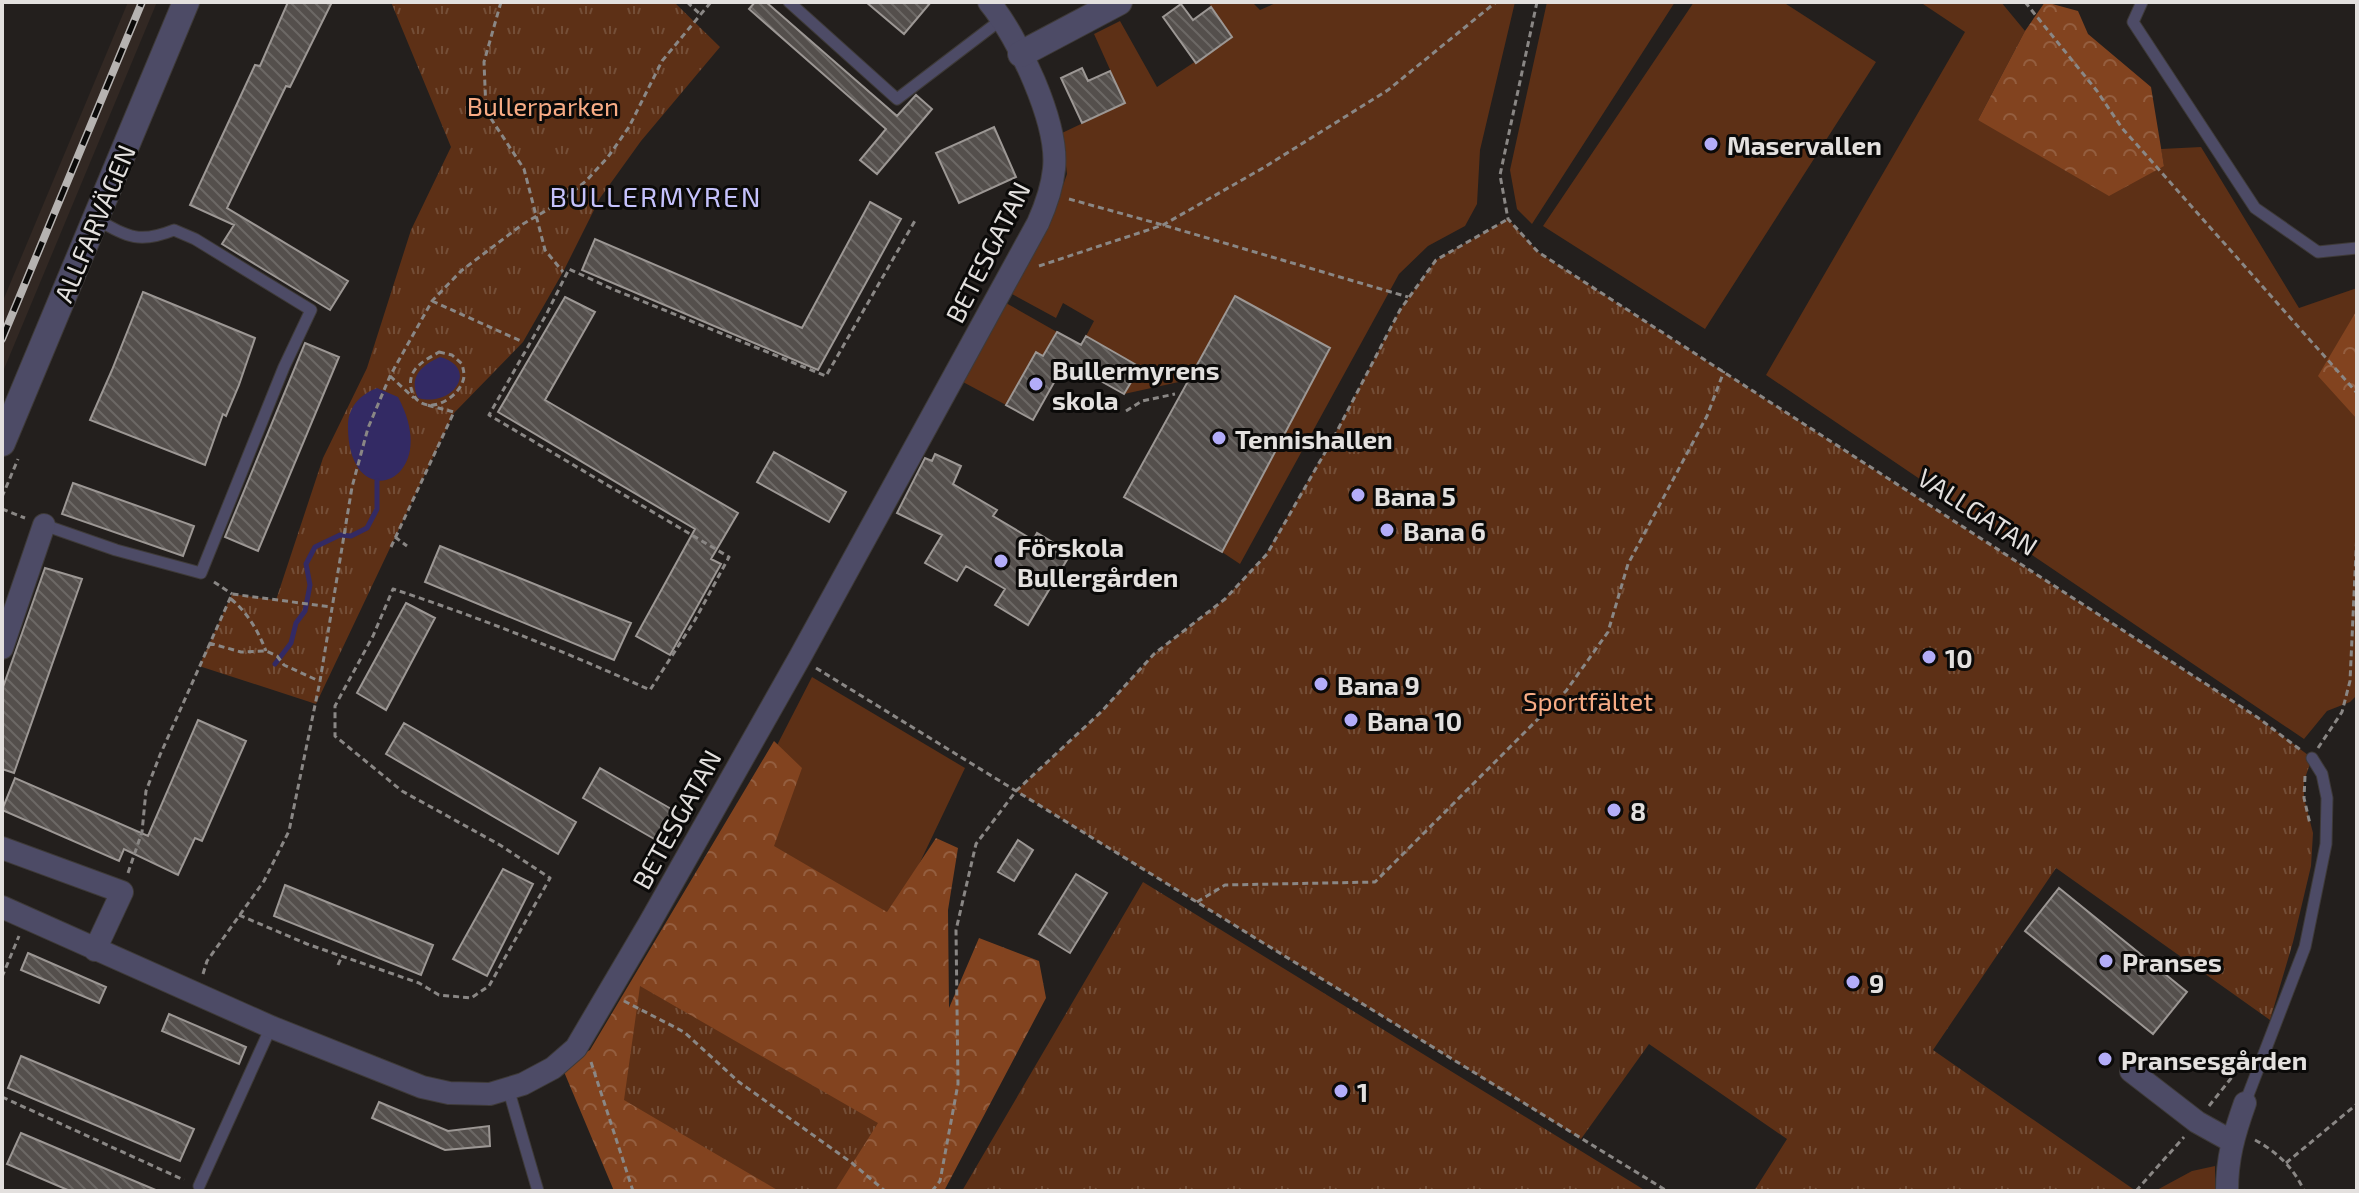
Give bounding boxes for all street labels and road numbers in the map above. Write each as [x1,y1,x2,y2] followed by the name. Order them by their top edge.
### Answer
[47,140,141,306] street label: ALLFARVÄGEN
[938,176,1036,328] street label: BETESGATAN
[1912,461,2044,561] street label: VALLGATAN
[625,744,727,894] street label: BETESGATAN

